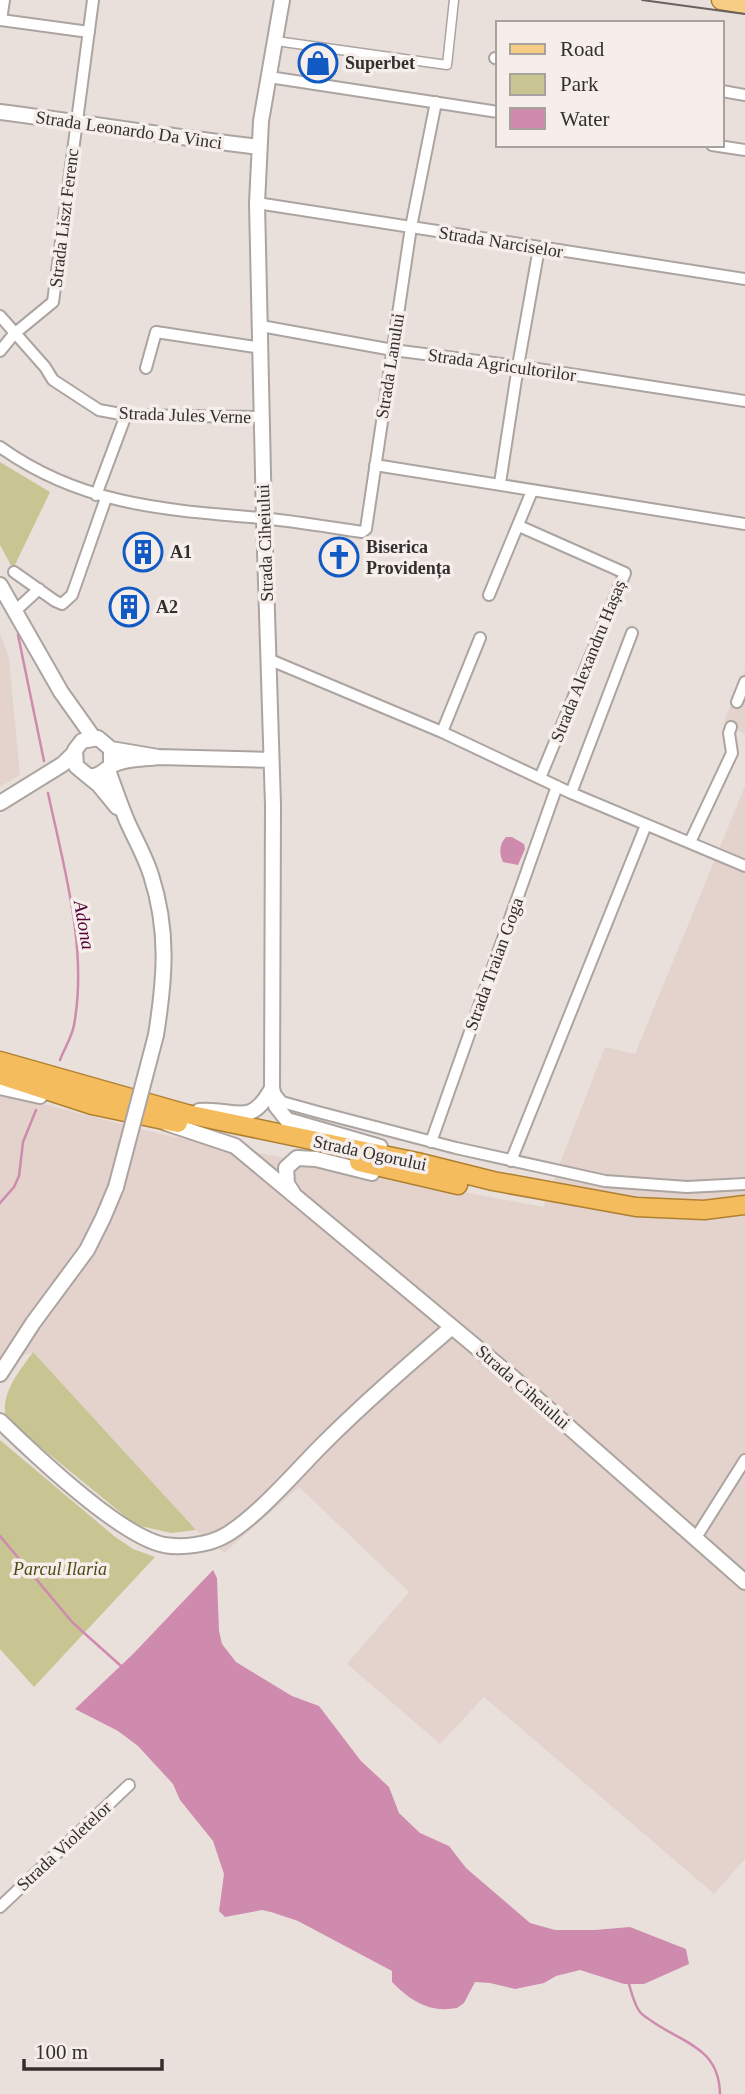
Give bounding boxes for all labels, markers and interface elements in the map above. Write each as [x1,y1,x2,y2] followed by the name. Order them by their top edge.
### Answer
[496,21,724,147] legend
[560,37,605,61] text: Road
[297,42,339,84] shop icon: Superbet
[345,53,415,73] place label: Superbet
[560,72,599,96] text: Park
[35,107,223,153] street label: Strada Leonardo Da Vinci
[560,107,610,131] text: Water
[46,147,82,289] street label: Strada Liszt Ferenc
[437,222,565,262] street label: Strada Narciselor
[372,312,408,420] street label: Strada Lanului
[427,345,577,385] street label: Strada Agricultorilor
[118,403,252,427] street label: Strada Jules Verne
[253,484,277,602] street label: Strada Ciheiului
[122,531,164,573] building icon: A1
[318,536,360,578] church icon: Biserica Providența
[366,537,451,579] place label: Biserica Providența
[170,542,192,562] place label: A1
[546,577,630,745] street label: Strada Alexandru Hașaș
[108,586,150,628] building icon: A2
[156,597,178,617] place label: A2
[461,895,527,1033] street label: Strada Traian Goga
[70,897,99,951] water label: Adona
[311,1131,429,1175] street label: Strada Ogorului
[472,1341,574,1433] street label: Strada Ciheiului
[12,1559,107,1579] park label: Parcul Ilaria
[13,1797,115,1895] street label: Strada Violetelor
[24,2028,163,2072] scale bar
[35,2040,88,2064] text: 100 m

